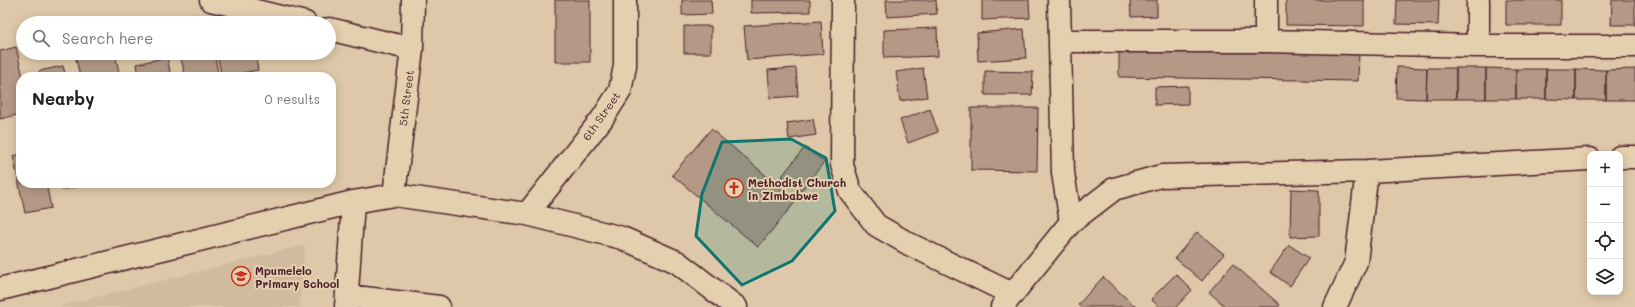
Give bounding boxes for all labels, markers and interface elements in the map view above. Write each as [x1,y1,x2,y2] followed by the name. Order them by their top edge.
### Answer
[16,16,336,60] search box
[30,27,52,49] icon: search
[62,28,153,48] text: Search here
[395,69,417,127] street label: 5th Street
[32,87,94,109] text: Nearby
[579,89,623,143] street label: 6th Street
[265,90,320,107] text: 0 results
[1587,151,1623,295] map controls
[1587,151,1623,187] button: +
[748,175,846,203] place label: Methodist Church in Zimbabwe
[723,177,745,199] church icon: Methodist Church in Zimbabwe
[1587,187,1623,223] button: −
[1587,223,1623,259] button: locate
[1587,259,1623,295] button: layers
[255,263,339,291] place label: Mpumelelo Primary School
[230,265,252,287] school or university icon: Mpumelelo Primary School

